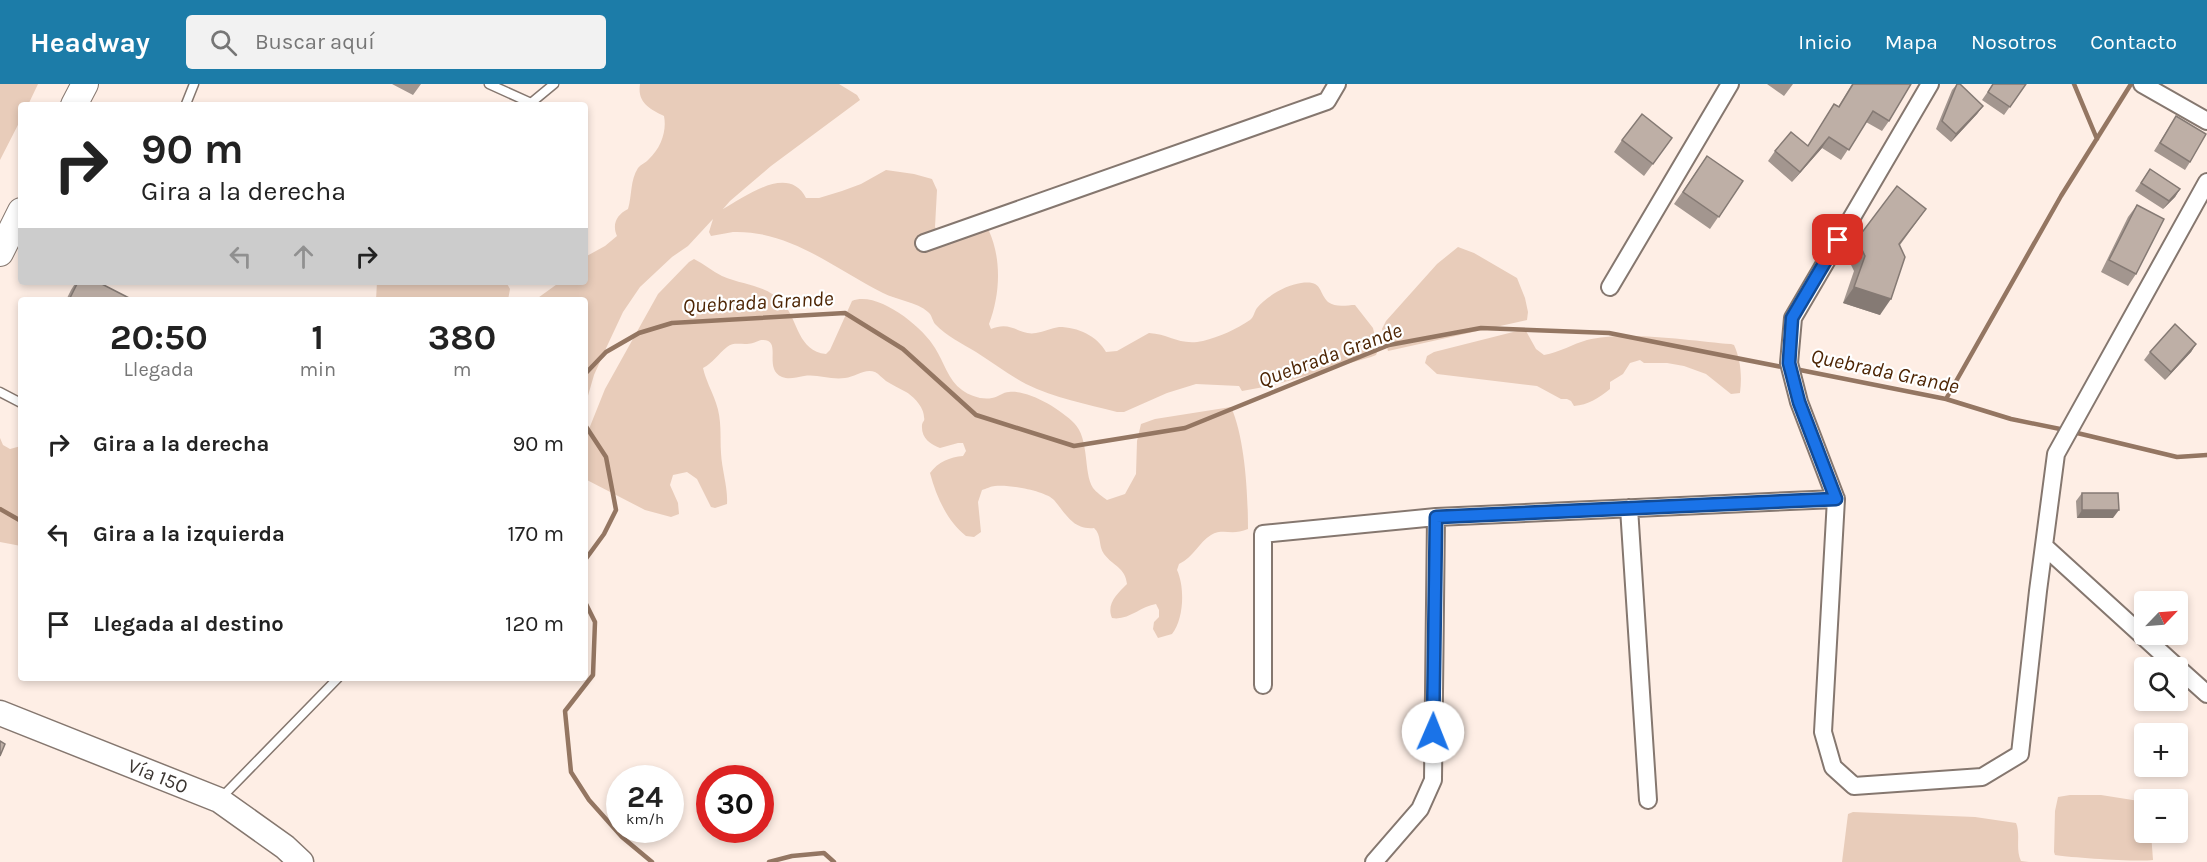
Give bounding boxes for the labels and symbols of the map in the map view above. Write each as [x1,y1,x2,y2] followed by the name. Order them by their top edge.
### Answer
[1812,214,1863,265] pin
[682,286,834,318] water label: Quebrada Grande
[1255,318,1405,392] water label: Quebrada Grande
[1809,344,1962,398] water label: Quebrada Grande
[2134,591,2188,645] north arrow
[1401,700,1465,764] position arrow
[124,754,191,799] street label: Vía 150
[696,765,774,843] speed limit sign: 30

